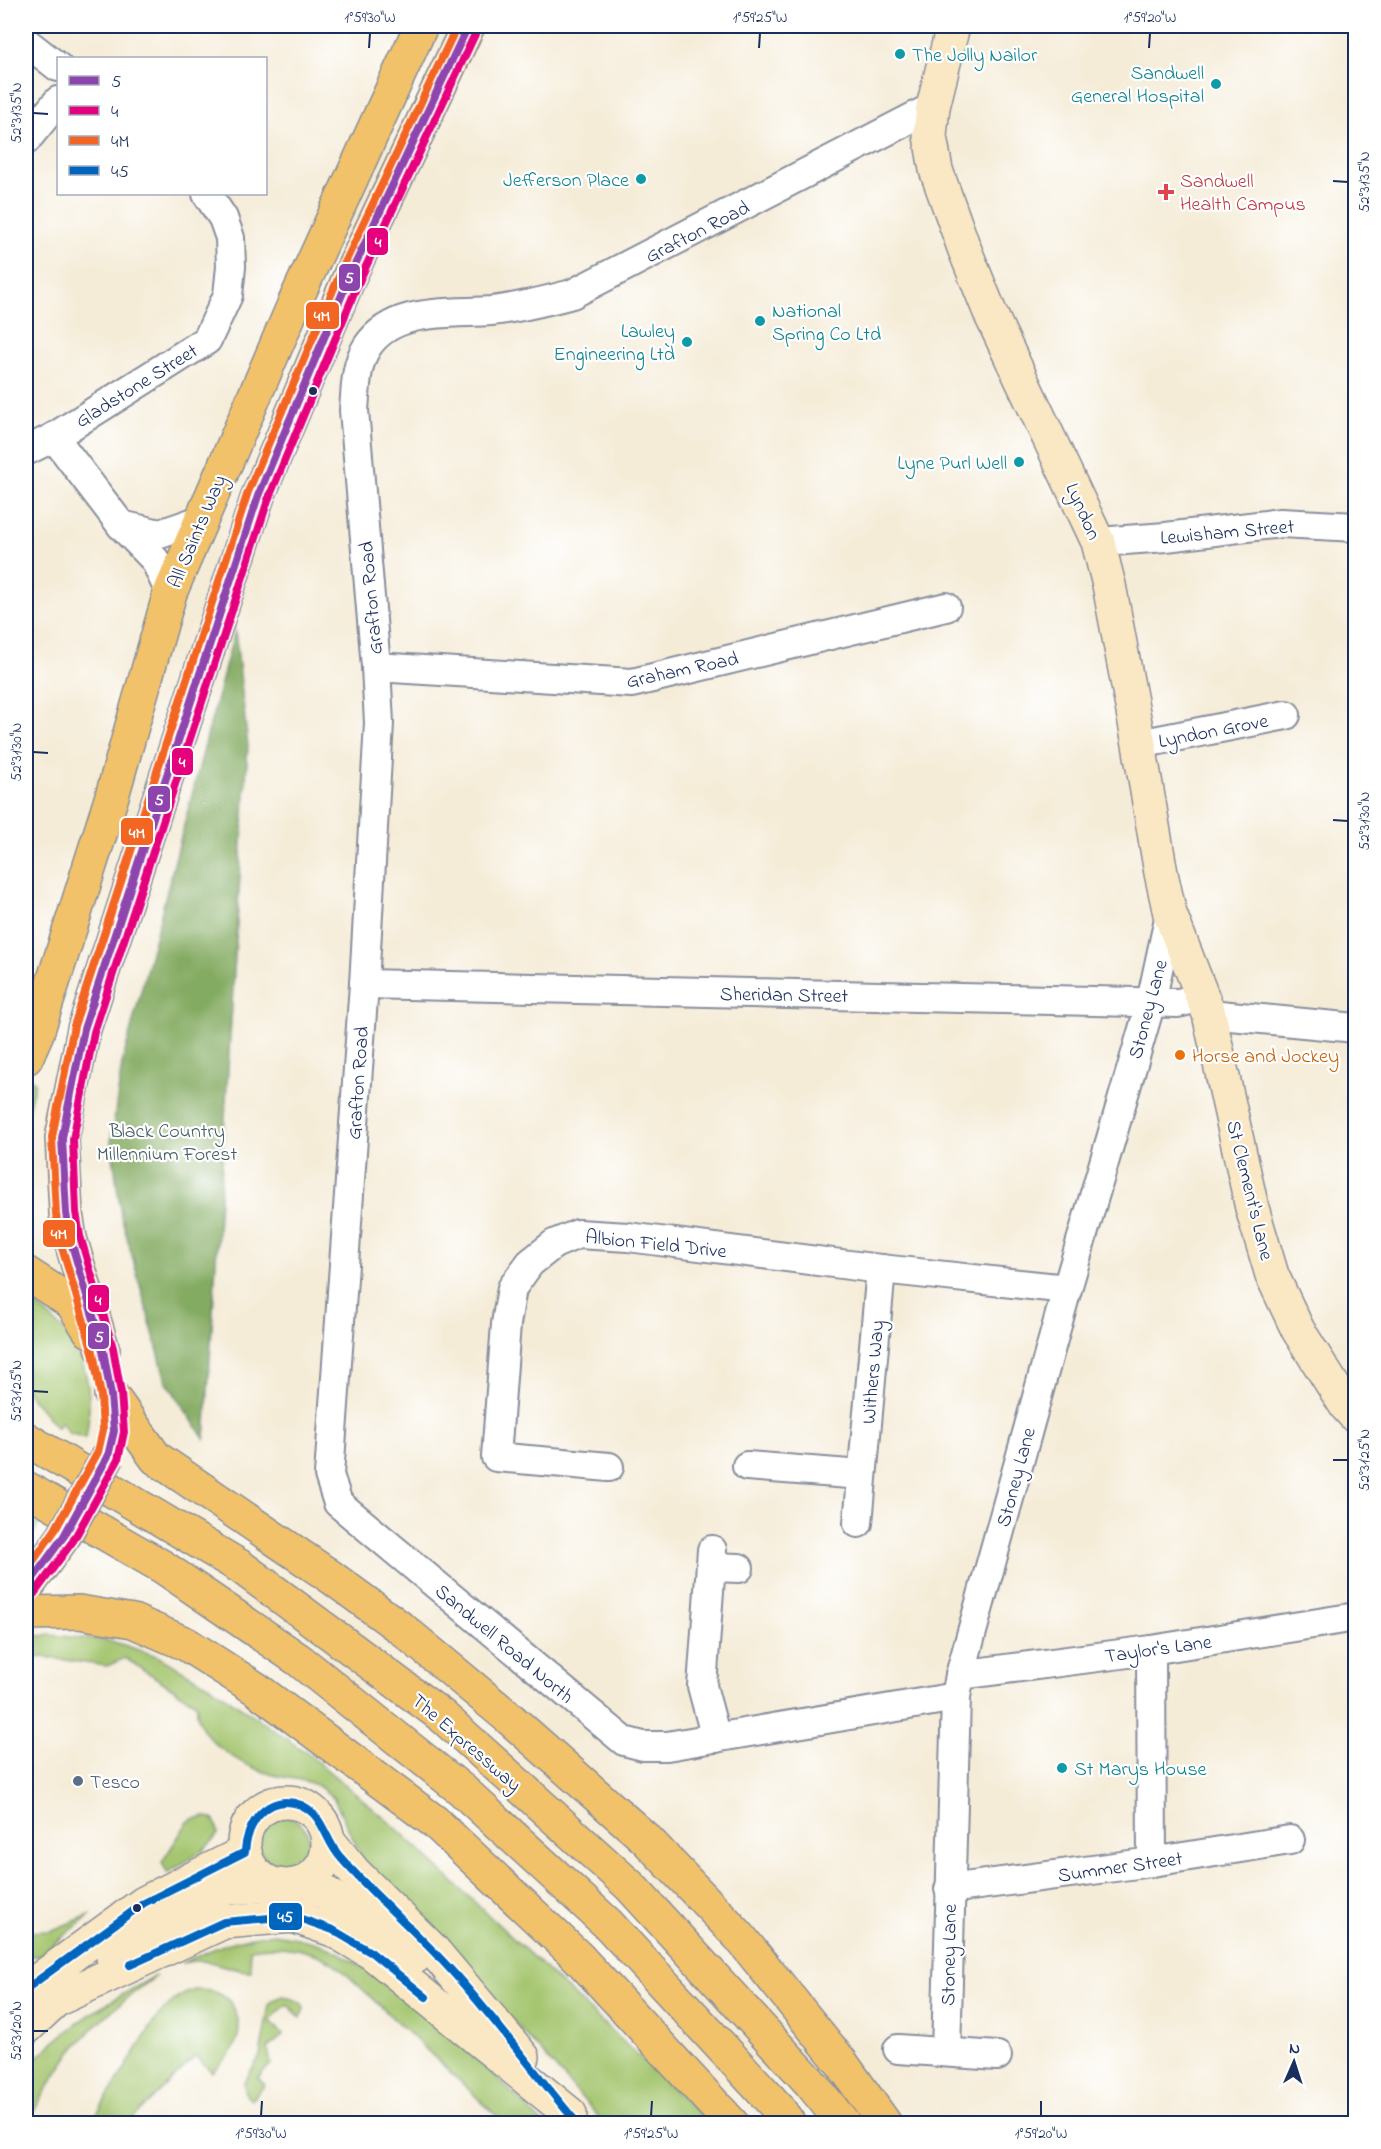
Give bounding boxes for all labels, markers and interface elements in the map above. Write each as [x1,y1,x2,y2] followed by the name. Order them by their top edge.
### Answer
[344,7,396,29] text: 1°59'30"W
[733,7,787,29] text: 1°59'25"W
[1124,7,1176,29] text: 1°59'20"W
[912,42,1038,71] place label: The Jolly Nailor
[893,47,907,61] marker: The Jolly Nailor
[57,57,267,195] legend
[1071,60,1204,112] place label: Sandwell General Hospital
[111,70,121,96] text: 5
[1209,77,1223,91] marker: Sandwell General Hospital
[6,82,28,144] text: 52°31'35"N
[111,100,119,126] text: 4
[111,130,129,156] text: 4M
[1354,151,1376,213] text: 52°31'35"N
[111,160,129,186] text: 45
[503,167,629,196] place label: Jefferson Place
[1180,168,1306,220] place label: Sandwell Health Campus
[634,172,648,186] marker: Jefferson Place
[1157,183,1175,201] marker: Sandwell Health Campus
[641,195,755,272] street label: Grafton Road
[366,227,389,256] line badge: 4
[374,231,382,255] text: 4
[338,263,361,292] line badge: 5
[344,267,354,291] text: 5
[772,298,881,351] place label: National Spring Co Ltd
[305,301,340,330] line badge: 4M
[313,305,330,329] text: 4M
[753,314,767,328] marker: National Spring Co Ltd
[554,318,675,371] place label: Lawley Engineering Ltd
[680,335,694,349] marker: Lawley Engineering Ltd
[71,338,204,436] street label: Gladstone Street
[307,385,319,397] unlabelled marker
[897,450,1007,479] place label: Lyne Purl Well
[1012,455,1026,469] marker: Lyne Purl Well
[161,471,235,593] street label: All Saints Way
[1056,479,1107,545] street label: Lyndon
[1159,513,1296,554] street label: Lewisham Street
[353,540,392,656] street label: Grafton Road
[624,645,741,697] street label: Graham Road
[1156,708,1271,757] street label: Lyndon Grove
[6,723,28,781] text: 52°31'30"N
[171,747,194,776] line badge: 4
[178,751,186,775] text: 4
[147,785,171,813] line badge: 5
[154,789,164,813] text: 5
[1354,792,1376,850] text: 52°31'30"N
[120,817,154,846] line badge: 4M
[128,822,145,846] text: 4M
[1122,957,1177,1063] street label: Stoney Lane
[720,981,849,1012] street label: Sheridan Street
[341,1026,378,1141] street label: Grafton Road
[1192,1043,1339,1072] place label: Horse and Jockey
[1173,1048,1187,1062] marker: Horse and Jockey
[97,1118,237,1170] park label: Black Country Millennium Forest
[1217,1118,1280,1264] street label: St Clement's Lane
[42,1219,76,1248] line badge: 4M
[50,1223,67,1247] text: 4M
[584,1224,728,1267] street label: Albion Field Drive
[87,1284,110,1313] line badge: 4
[94,1289,102,1313] text: 4
[856,1319,893,1425] street label: Withers Way
[87,1322,110,1350] line badge: 5
[94,1326,104,1350] text: 5
[6,1360,28,1422] text: 52°31'25"N
[990,1425,1045,1531] street label: Stoney Lane
[1354,1429,1376,1491] text: 52°31'25"N
[428,1578,579,1712] street label: Sandwell Road North
[1103,1629,1214,1672] street label: Taylor's Lane
[404,1688,527,1800] street label: The Expressway
[1074,1756,1207,1785] place label: St Marys House
[1055,1761,1069,1775] marker: St Marys House
[90,1769,140,1798] place label: Tesco
[71,1774,85,1788] marker: Tesco
[1056,1845,1185,1892] street label: Summer Street
[131,1902,143,1914] unlabelled marker
[268,1902,303,1931] line badge: 45
[935,1904,966,2006] street label: Stoney Lane
[276,1906,294,1930] text: 45
[6,2001,28,2061] text: 52°31'20"N
[1264,2032,1324,2092] north arrow
[1289,2037,1301,2061] text: N
[235,2123,287,2145] text: 1°59'30"W
[624,2123,678,2145] text: 1°59'25"W
[1015,2123,1067,2145] text: 1°59'20"W

